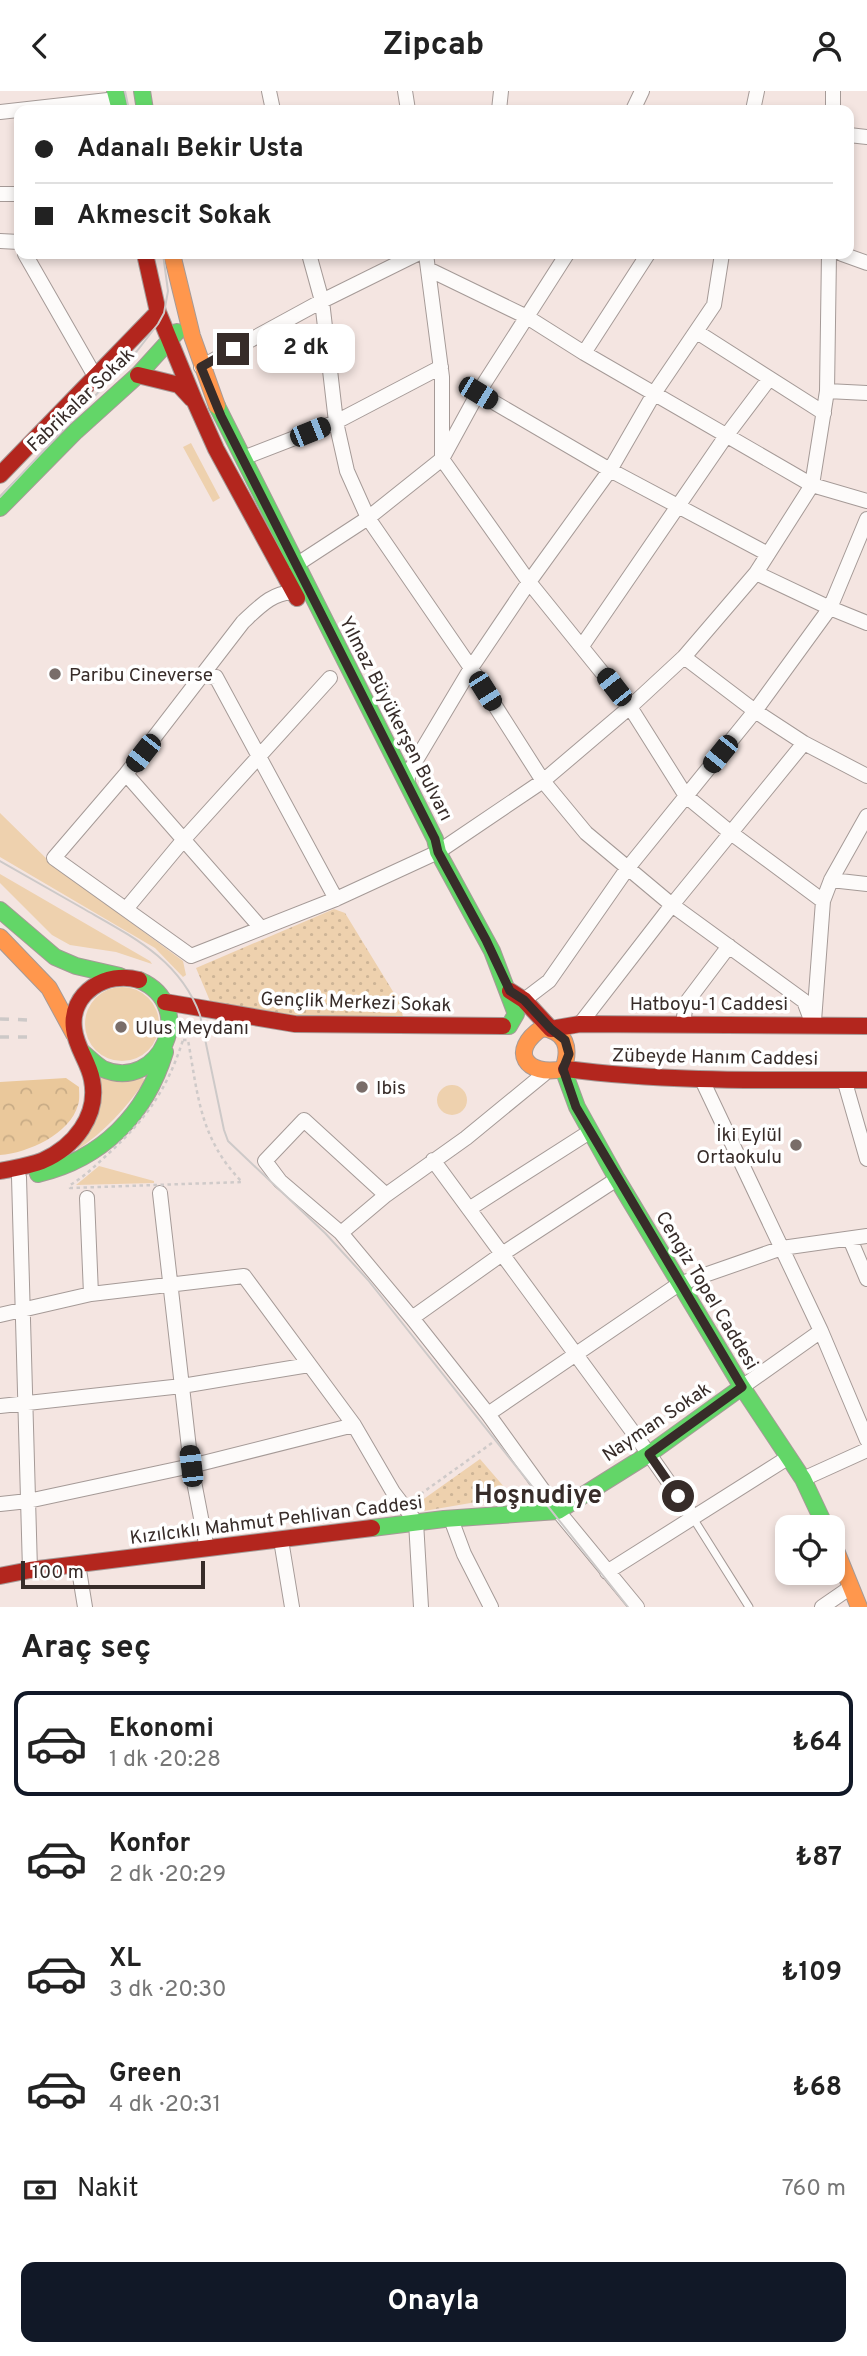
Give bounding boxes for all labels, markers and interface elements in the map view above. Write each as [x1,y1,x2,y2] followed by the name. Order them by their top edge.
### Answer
[383,26,484,66] text: Zipcab
[21,27,59,65] icon: back
[808,27,846,65] icon: person
[77,133,303,166] text: Adanalı Bekir Usta
[77,200,271,233] text: Akmescit Sokak
[258,324,356,373] callout: 2 dk
[217,333,249,365] route end
[283,334,329,363] text: 2 dk
[23,343,140,458] street label: Fabrikalar Sokak
[455,373,502,413] car
[287,414,334,450] car
[333,612,457,825] street label: Yılmaz Büyükerşen Bulvarı
[69,664,213,688] place label: Paribu Cineverse
[593,664,636,710] car
[47,666,63,682] marker: Paribu Cineverse
[465,668,506,714] car
[122,730,165,776] car
[699,731,742,777] car
[260,988,452,1018] street label: Gençlik Merkezi Sokak
[630,993,788,1017] street label: Hatboyu-1 Caddesi
[135,1017,249,1041] place label: Ulus Meydanı
[113,1019,129,1035] marker: Ulus Meydanı
[612,1044,818,1072] street label: Zübeyde Hanım Caddesi
[376,1077,406,1101] place label: Ibis
[354,1079,370,1095] marker: Ibis
[696,1123,782,1170] place label: İki Eylül Ortaokulu
[788,1137,804,1153] marker: İki Eylül Ortaokulu
[649,1207,763,1375] street label: Cengiz Topel Caddesi
[598,1377,716,1468] street label: Nayman Sokak
[179,1444,204,1488] car
[474,1480,602,1513] district label: Hoşnudiye
[662,1480,694,1512] route start
[128,1491,424,1551] street label: Kızılcıklı Mahmut Pehlivan Caddesi
[775,1515,845,1585] map controls
[775,1515,845,1585] button: locate
[21,1558,205,1590] scale bar
[32,1561,84,1585] text: 100 m
[21,1629,151,1669] text: Araç seç
[25,1712,88,1775] icon: car
[109,1713,214,1746] text: Ekonomi
[792,1727,842,1760] text: ₺64
[109,1746,221,1775] text: 1 dk · 20:28
[25,1827,88,1890] icon: car
[109,1828,190,1861] text: Konfor
[795,1842,842,1875] text: ₺87
[109,1861,226,1890] text: 2 dk · 20:29
[25,1942,88,2005] icon: car
[109,1943,141,1976] text: XL
[781,1957,842,1990] text: ₺109
[109,1976,227,2005] text: 3 dk · 20:30
[25,2057,88,2120] icon: car
[109,2058,182,2091] text: Green
[793,2072,842,2105] text: ₺68
[109,2091,221,2120] text: 4 dk · 20:31
[21,2171,59,2209] icon: cash
[77,2173,139,2206] text: Nakit
[782,2175,846,2204] text: 760 m
[21,2262,846,2342] button: Onayla

